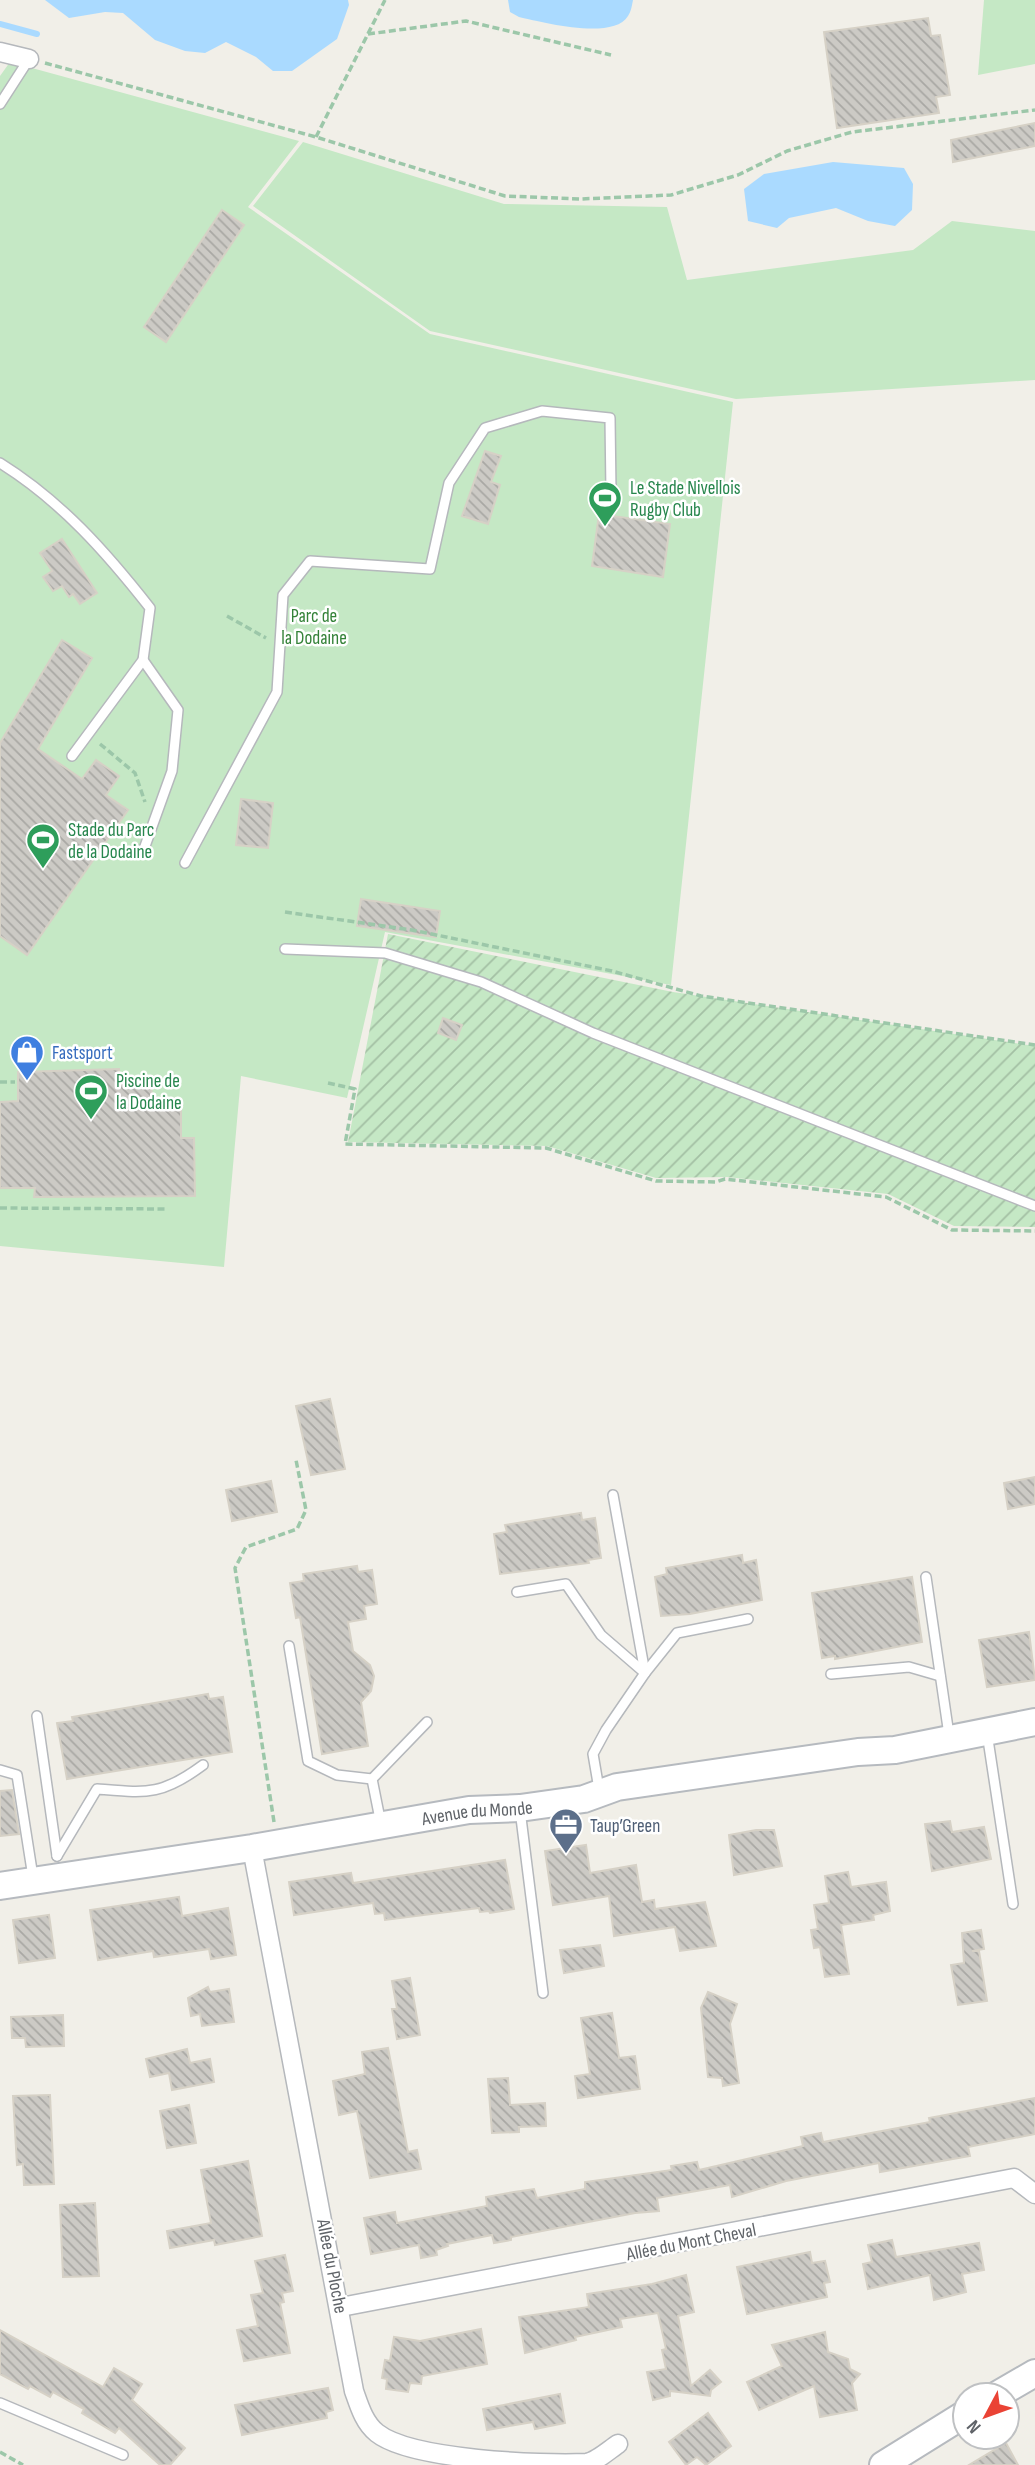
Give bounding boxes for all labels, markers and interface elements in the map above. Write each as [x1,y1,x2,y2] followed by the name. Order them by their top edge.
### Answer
[630,477,741,522] place label: Le Stade Nivellois Rugby Club
[586,479,624,528] sports icon: Le Stade Nivellois Rugby Club
[281,605,347,650] park label: Parc de la Dodaine
[68,819,154,864] place label: Stade du Parc de la Dodaine
[24,821,62,870] sports icon: Stade du Parc de la Dodaine
[8,1033,46,1082] shop icon: Fastsport
[52,1042,113,1065] place label: Fastsport
[116,1070,182,1115] place label: Piscine de la Dodaine
[72,1072,110,1121] sports icon: Piscine de la Dodaine
[419,1796,534,1831] street label: Avenue du Monde
[547,1806,585,1855] office icon: Taup’Green
[590,1815,660,1838] place label: Taup’Green
[311,2216,352,2315] street label: Allée du Ploche
[623,2219,758,2267] street label: Allée du Mont Cheval
[951,2381,1021,2451] north arrow
[962,2415,986,2438] text: N

